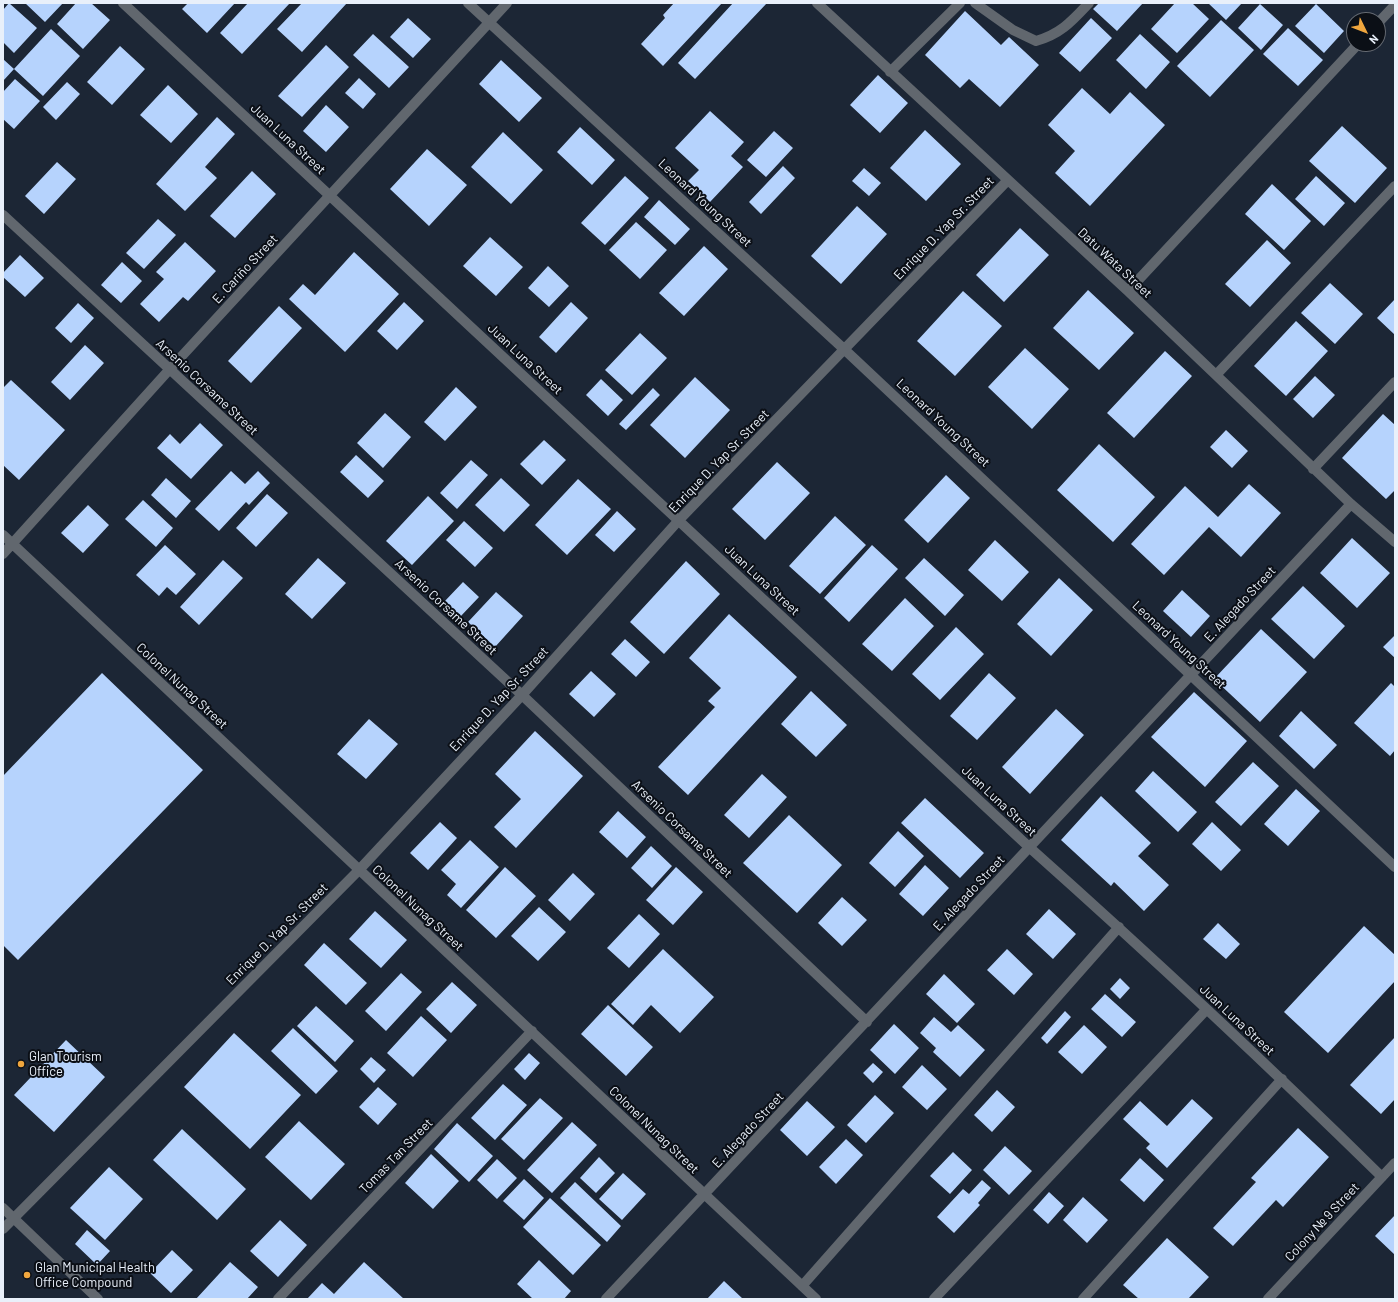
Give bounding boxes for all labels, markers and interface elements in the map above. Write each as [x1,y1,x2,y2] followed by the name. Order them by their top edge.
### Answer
[1346,12,1386,52] north arrow
[1367,33,1382,47] text: N
[247,100,329,178] street label: Juan Luna Street
[655,156,755,250] street label: Leonard Young Street
[891,173,997,283] street label: Enrique D. Yap Sr. Street
[1075,225,1155,301] street label: Datu Wata Street
[209,231,281,307] street label: E. Cariño Street
[484,320,566,398] street label: Juan Luna Street
[153,336,261,438] street label: Arsenio Corsame Street
[893,376,993,470] street label: Leonard Young Street
[666,406,772,516] street label: Enrique D. Yap Sr. Street
[721,541,803,619] street label: Juan Luna Street
[392,556,500,658] street label: Arsenio Corsame Street
[1201,563,1279,645] street label: E. Alegado Street
[1129,598,1229,692] street label: Leonard Young Street
[133,640,231,732] street label: Colonel Nunag Street
[446,643,552,755] street label: Enrique D. Yap Sr. Street
[958,762,1040,840] street label: Juan Luna Street
[628,777,736,881] street label: Arsenio Corsame Street
[930,852,1008,934] street label: E. Alegado Street
[369,862,467,954] street label: Colonel Nunag Street
[223,880,331,988] street label: Enrique D. Yap Sr. Street
[1196,981,1278,1059] street label: Juan Luna Street
[29,1049,102,1080] place label: Glan Tourism Office
[16,1059,26,1069] marker: Glan Tourism Office
[606,1083,702,1177] street label: Colonel Nunag Street
[709,1089,787,1171] street label: E. Alegado Street
[356,1115,436,1197] street label: Tomas Tan Street
[1282,1179,1362,1265] street label: Colony № 9 Street
[35,1260,155,1291] place label: Glan Municipal Health Office Compound
[22,1270,32,1280] marker: Glan Municipal Health Office Compound

